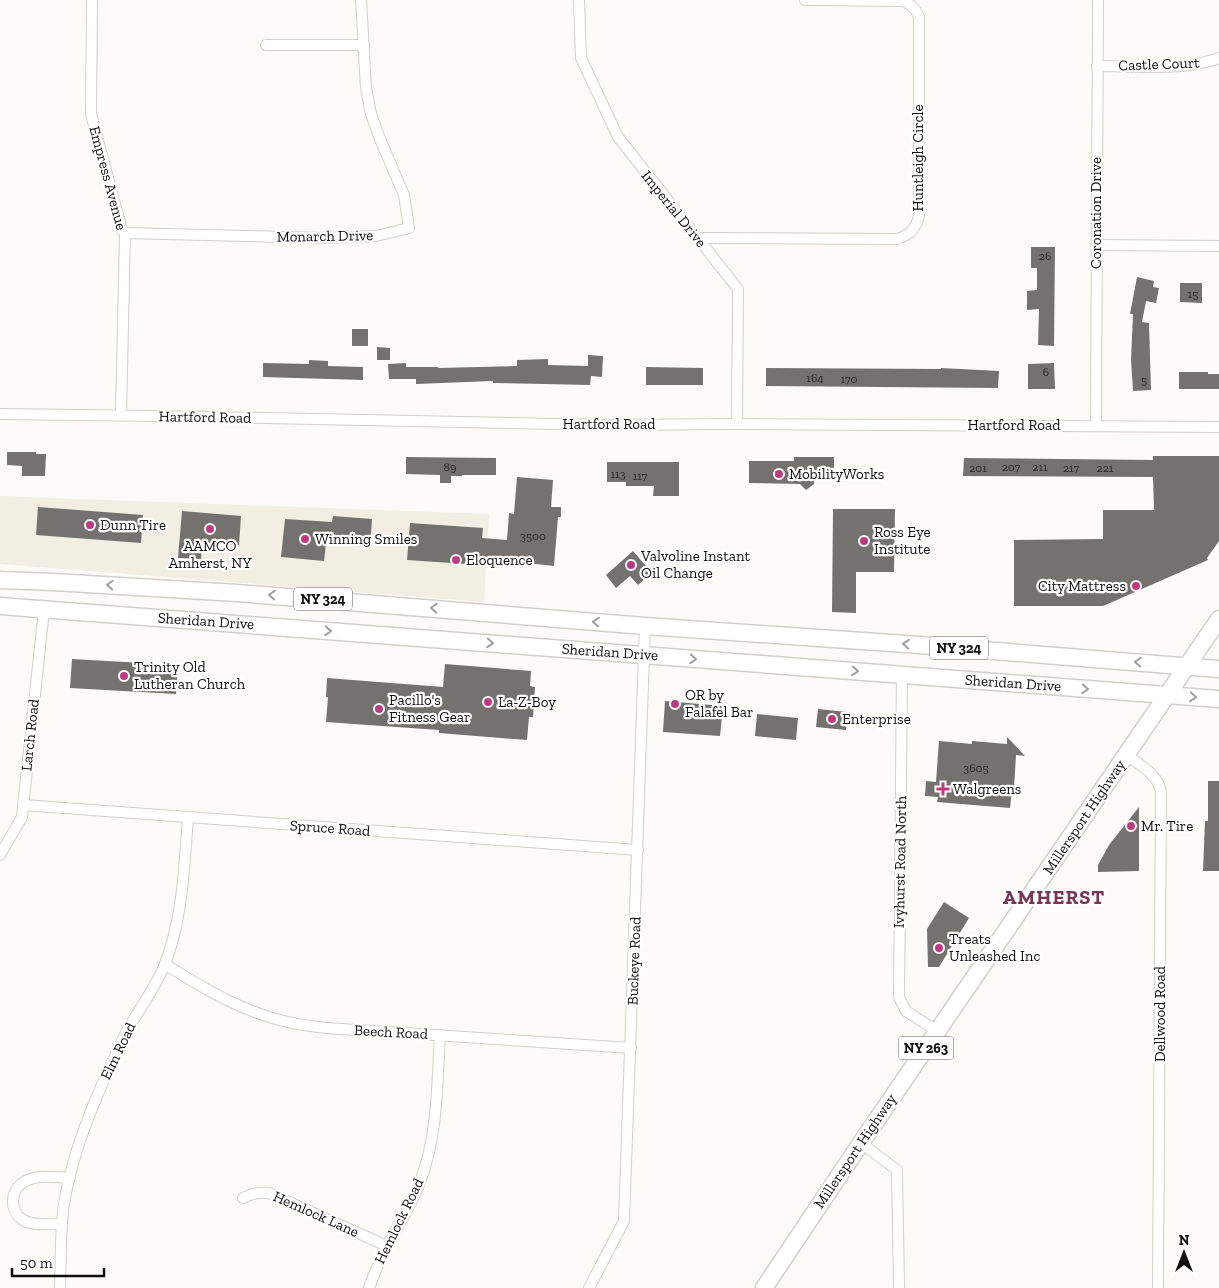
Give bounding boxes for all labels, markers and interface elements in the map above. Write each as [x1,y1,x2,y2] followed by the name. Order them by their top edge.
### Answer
[1118,54,1200,74] street label: Castle Court
[909,105,927,211] street label: Huntleigh Circle
[85,124,131,232] street label: Empress Avenue
[1087,157,1105,269] street label: Coronation Drive
[638,167,710,251] street label: Imperial Drive
[277,226,373,246] street label: Monarch Drive
[1039,249,1051,263] house number: 26
[1188,287,1198,301] house number: 15
[1043,365,1049,379] house number: 6
[806,371,824,385] house number: 164
[841,372,858,386] house number: 170
[1141,373,1147,387] house number: 5
[158,407,252,427] street label: Hartford Road
[563,415,656,433] street label: Hartford Road
[968,416,1061,434] street label: Hartford Road
[444,460,456,474] house number: 89
[1002,460,1021,474] house number: 207
[1032,460,1048,474] house number: 211
[969,461,987,475] house number: 201
[1063,461,1079,475] house number: 217
[1097,461,1114,475] house number: 221
[789,465,884,483] place label: MobilityWorks
[610,467,626,481] house number: 113
[773,468,785,480] marker: MobilityWorks
[633,469,648,483] house number: 117
[100,516,166,534] place label: Dunn Tire
[84,519,96,531] marker: Dunn Tire
[204,523,216,535] marker: AAMCO Amherst, NY
[874,523,931,558] place label: Ross Eye Institute
[520,529,546,543] house number: 3500
[315,530,417,548] place label: Winning Smiles
[299,533,311,545] marker: Winning Smiles
[858,535,870,547] marker: Ross Eye Institute
[168,537,252,572] place label: AAMCO Amherst, NY
[640,547,751,582] place label: Valvoline Instant Oil Change
[466,551,533,569] place label: Eloquence
[450,554,462,566] marker: Eloquence
[625,559,637,571] marker: Valvoline Instant Oil Change
[1038,577,1126,595] place label: City Mattress
[106,579,114,590] one-way arrow
[1130,580,1142,592] marker: City Mattress
[294,588,352,610] road number: NY 324
[268,590,276,601] one-way arrow
[430,603,438,614] one-way arrow
[157,609,255,633] street label: Sheridan Drive
[592,617,600,628] one-way arrow
[324,625,332,636] one-way arrow
[930,636,988,660] road number: NY 324
[486,637,494,648] one-way arrow
[902,639,910,650] one-way arrow
[561,640,659,664] street label: Sheridan Drive
[689,653,697,664] one-way arrow
[1134,657,1142,668] one-way arrow
[134,658,246,693] place label: Trinity Old Lutheran Church
[852,665,860,676] one-way arrow
[118,670,130,682] marker: Trinity Old Lutheran Church
[964,671,1062,695] street label: Sheridan Drive
[1082,683,1090,694] one-way arrow
[685,686,753,721] place label: OR by Falafel Bar
[389,691,470,726] place label: Pacillo's Fitness Gear
[1189,691,1197,702] one-way arrow
[498,693,556,711] place label: La-Z-Boy
[482,696,494,708] marker: La-Z-Boy
[17,697,43,772] street label: Larch Road
[669,698,681,710] marker: OR by Falafel Bar
[373,703,385,715] marker: Pacillo's Fitness Gear
[842,710,911,728] place label: Enterprise
[826,713,838,725] marker: Enterprise
[1039,756,1129,878] street label: Millersport Highway
[963,761,989,775] house number: 3605
[953,780,1021,798] place label: Walgreens
[937,783,949,795] marker: Walgreens
[890,795,910,928] street label: Ivyhurst Road North
[289,816,372,840] street label: Spruce Road
[1141,817,1193,835] place label: Mr. Tire
[1125,820,1137,832] marker: Mr. Tire
[1003,885,1105,909] district label: AMHERST
[623,915,645,1006] street label: Buckeye Road
[949,930,1040,965] place label: Treats Unleashed Inc
[933,942,945,954] marker: Treats Unleashed Inc
[1151,965,1169,1062] street label: Dellwood Road
[96,1019,140,1083] street label: Elm Road
[354,1021,429,1043] street label: Beech Road
[898,1036,954,1060] road number: NY 263
[810,1090,900,1212] street label: Millersport Highway
[371,1175,428,1267] street label: Hemlock Road
[270,1187,362,1241] street label: Hemlock Lane
[1159,1228,1209,1278] north arrow
[1179,1232,1190,1249] text: N
[12,1246,105,1278] scale bar
[20,1254,53,1272] text: 50 m

